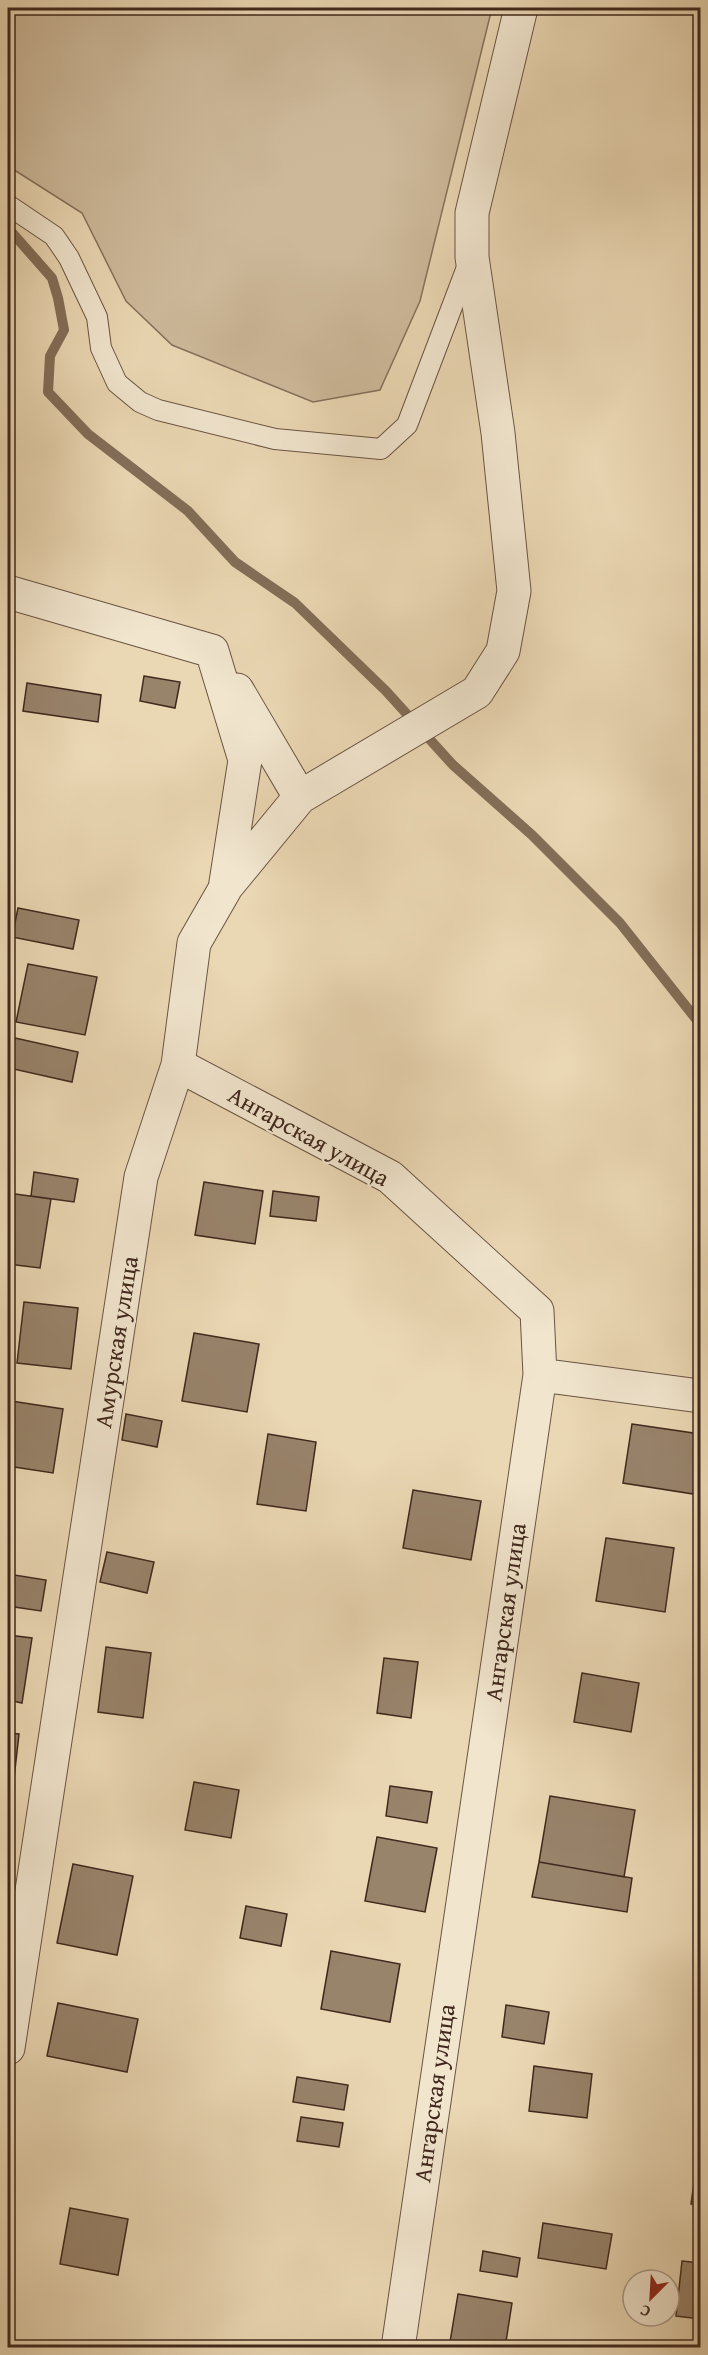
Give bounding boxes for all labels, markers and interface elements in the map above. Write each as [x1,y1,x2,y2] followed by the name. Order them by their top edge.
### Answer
[222,1077,397,1195] street label: Ангарская улица
[85,1253,147,1431] street label: Амурская улица
[475,1520,535,1703] street label: Ангарская улица
[404,2001,464,2184] street label: Ангарская улица
[621,2268,681,2328] north arrow
[636,2299,654,2325] text: С

